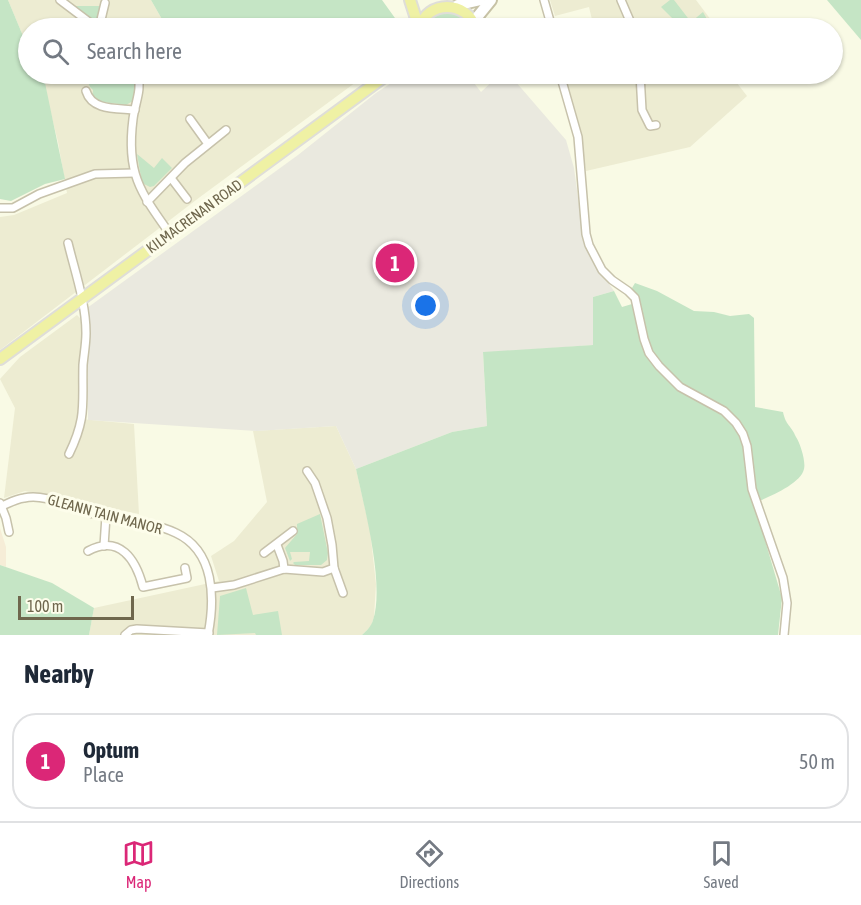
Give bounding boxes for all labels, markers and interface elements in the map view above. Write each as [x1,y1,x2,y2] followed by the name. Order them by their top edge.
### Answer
[18,18,843,84] search box
[39,35,72,68] icon: search
[87,38,182,64] text: Search here
[143,176,245,256] street label: KILMACRENAN ROAD
[376,240,414,286] pin: 1
[411,291,440,320] your location
[46,491,165,538] street label: GLEANN TAIN MANOR
[18,593,134,620] scale bar
[27,597,63,615] text: 100 m
[24,659,94,689] text: Nearby
[83,737,139,763] text: Optum
[41,750,50,773] text: 1
[799,750,835,773] text: 50 m
[83,763,124,786] text: Place
[122,837,155,891] tab: Map
[399,837,459,891] tab: Directions
[703,837,739,891] tab: Saved

